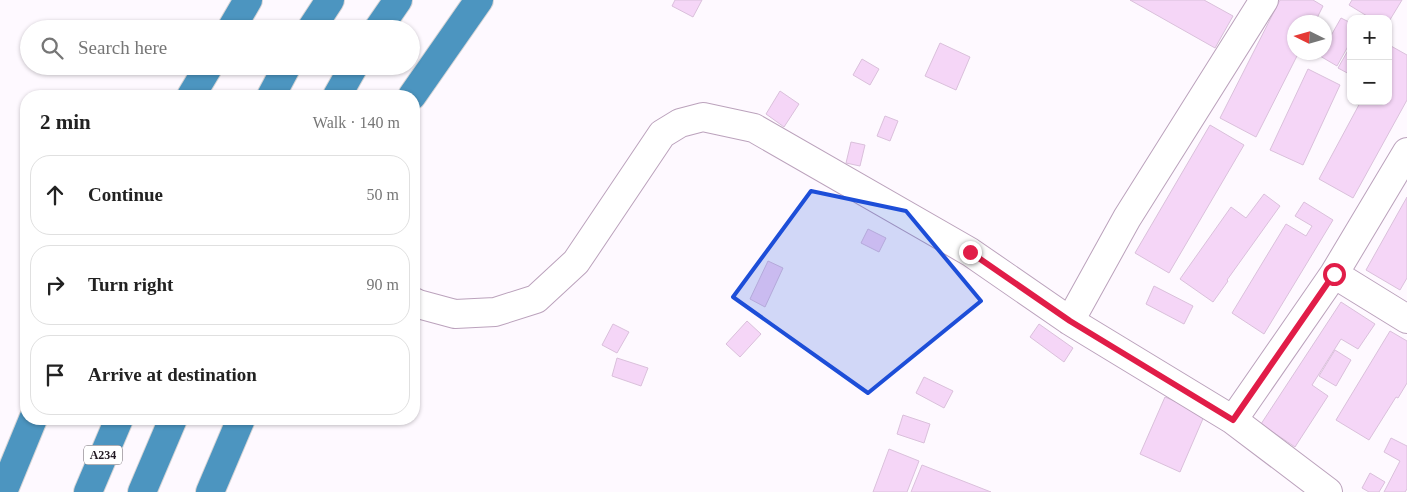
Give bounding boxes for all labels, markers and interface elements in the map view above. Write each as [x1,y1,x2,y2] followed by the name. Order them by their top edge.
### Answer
[1287,15,1332,60] north arrow
[1347,15,1392,105] map controls
[1347,15,1392,60] button: +
[20,20,420,75] search box
[38,34,66,62] icon: search
[78,37,167,58] text: Search here
[1347,60,1392,105] button: −
[40,110,91,134] text: 2 min
[313,114,400,131] text: Walk · 140 m
[41,181,69,209] icon: ahead
[88,184,163,205] text: Continue
[367,186,399,203] text: 50 m
[959,241,982,264] route end
[1323,263,1346,286] route start
[41,271,69,299] icon: right
[88,274,173,295] text: Turn right
[367,276,399,293] text: 90 m
[41,361,69,389] icon: arrive
[88,364,257,385] text: Arrive at destination
[84,446,122,464] road number: A234

